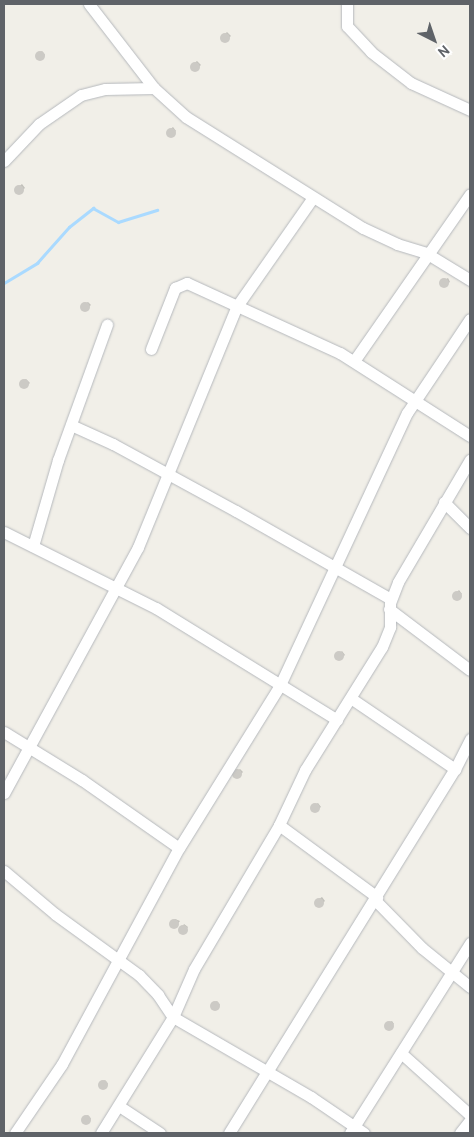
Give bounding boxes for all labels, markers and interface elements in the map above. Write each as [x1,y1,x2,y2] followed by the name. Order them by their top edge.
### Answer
[409,15,459,65] north arrow
[434,41,453,61] text: N

